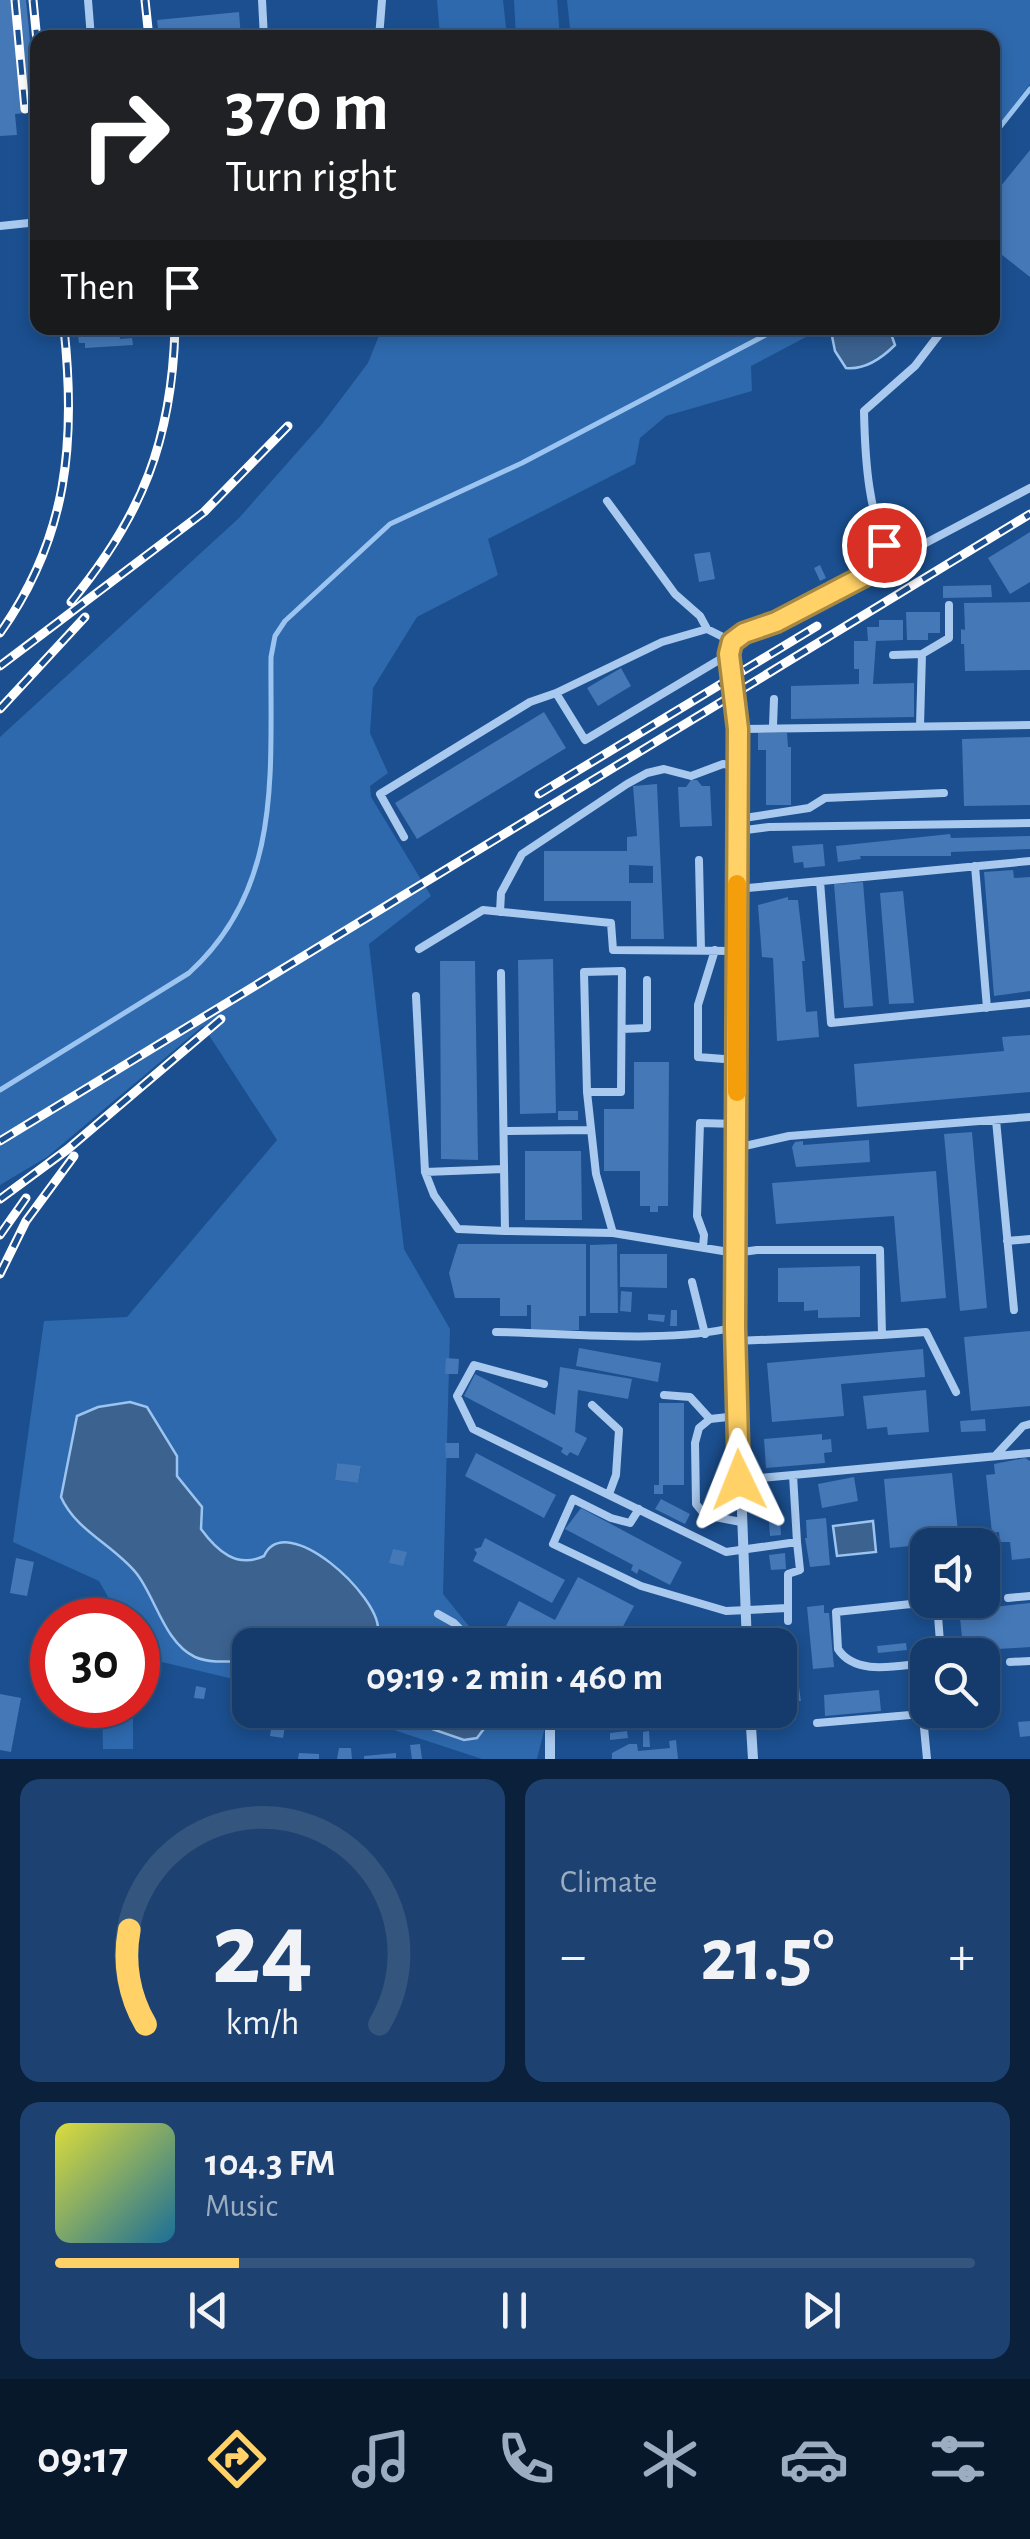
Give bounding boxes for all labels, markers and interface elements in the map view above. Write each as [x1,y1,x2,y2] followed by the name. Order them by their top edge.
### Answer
[60,70,190,200] icon: right
[225,73,389,143] text: 370 m
[225,155,397,200] text: Turn right
[155,260,210,315] icon: arrive
[60,269,135,307] text: Then
[842,503,927,588] pin
[857,518,912,573] icon: arrive
[687,1428,791,1532] position arrow
[910,1528,1000,1728] map controls
[910,1528,1000,1618] button: sound
[30,1598,160,1728] speed limit sign: 30
[910,1638,1000,1728] button: search
[366,1659,663,1697] text: 09:19 · 2 min · 460 m
[560,1866,657,1898] text: Climate
[212,1899,313,2003] text: 24
[701,1919,834,1994] text: 21.5°
[560,1929,586,1984] text: −
[949,1929,975,1984] text: +
[226,2005,299,2041] text: km/h
[205,2145,336,2183] text: 104.3 FM
[205,2190,278,2222] text: Music
[181,2283,236,2338] icon: previous
[487,2283,542,2338] icon: pause
[794,2283,849,2338] icon: next
[202,2424,272,2494] icon: directions
[346,2424,416,2494] icon: music
[491,2424,561,2494] icon: phone
[635,2424,705,2494] icon: climate
[779,2424,849,2494] icon: car
[923,2424,993,2494] icon: filters
[37,2436,128,2481] text: 09:17

